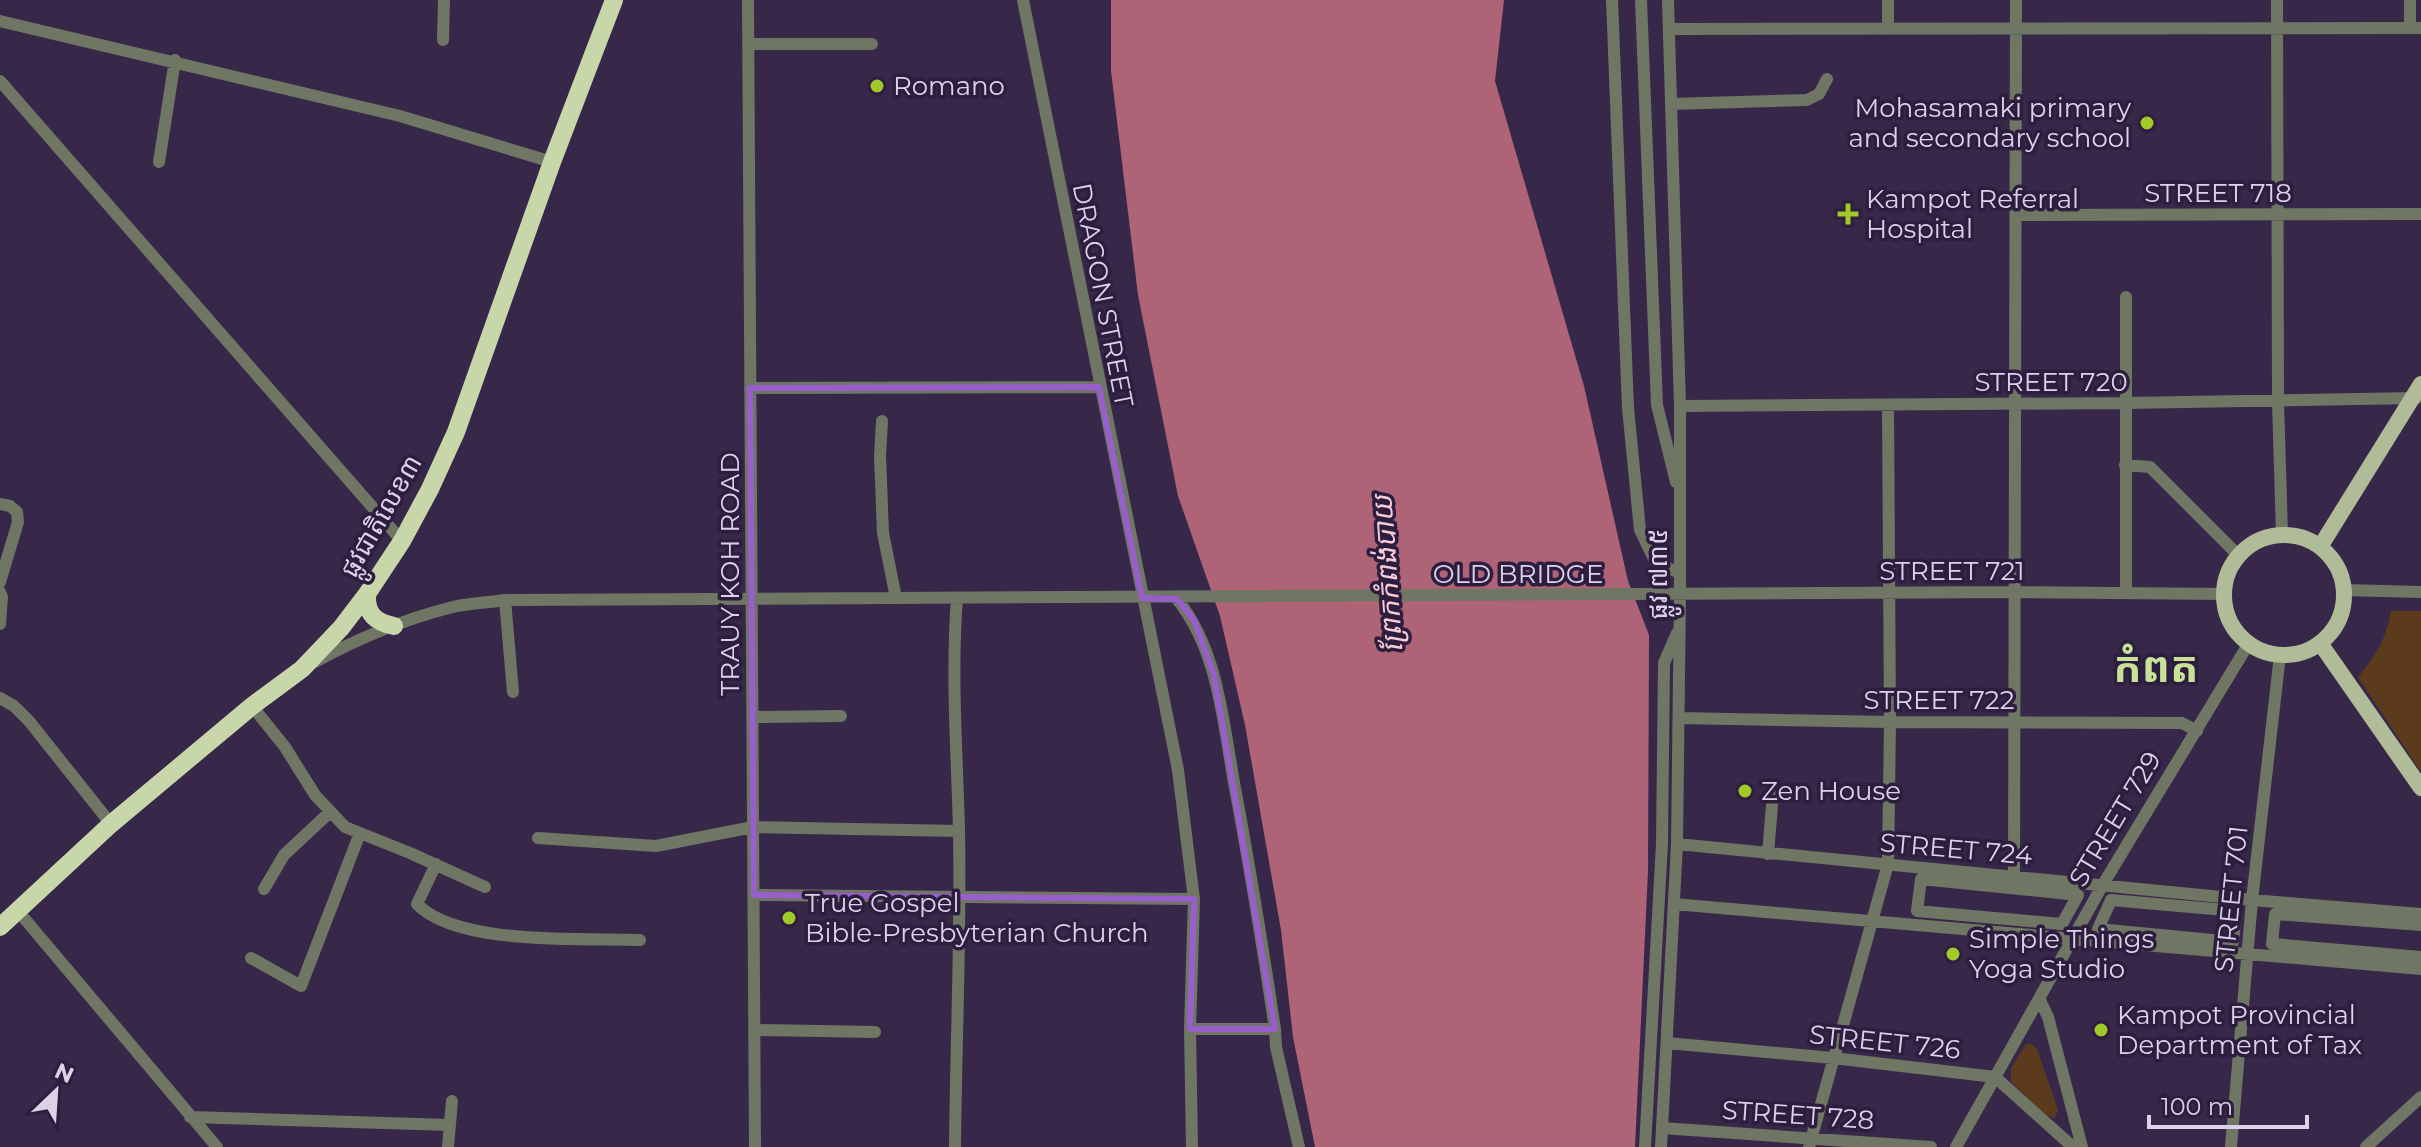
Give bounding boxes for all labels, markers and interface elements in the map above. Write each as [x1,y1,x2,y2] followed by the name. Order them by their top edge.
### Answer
[893,70,1005,102] place label: Romano
[868,77,886,95] marker: Romano
[1849,92,2132,154] place label: Mohasamaki primary and secondary school
[2138,114,2156,132] marker: Mohasamaki primary and secondary school
[2144,177,2292,209] street label: STREET 718
[1066,180,1140,410] street label: DRAGON STREET
[1866,183,2079,245] place label: Kampot Referral Hospital
[1837,203,1859,225] marker: Kampot Referral Hospital
[1974,366,2128,398] street label: STREET 720
[333,449,436,587] street label: ផ្លូវជាតិលេខ៣
[714,452,746,696] street label: TRAUY KOH ROAD
[1364,492,1409,654] water label: ព្រែកកំពង់បាយ
[1642,528,1682,620] street label: ផ្លូវ ៧៣៥
[1879,555,2025,587] street label: STREET 721
[1433,558,1603,590] street label: OLD BRIDGE
[2113,641,2199,693] district label: កំពត
[1864,684,2014,716] street label: STREET 722
[2062,746,2168,892] street label: STREET 729
[1761,775,1901,807] place label: Zen House
[1736,782,1754,800] marker: Zen House
[2207,824,2255,974] street label: STREET 701
[1879,826,2033,872] street label: STREET 724
[805,887,1149,949] place label: True Gospel Bible-Presbyterian Church
[780,909,798,927] marker: True Gospel Bible-Presbyterian Church
[1969,923,2154,985] place label: Simple Things Yoga Studio
[1944,945,1962,963] marker: Simple Things Yoga Studio
[2117,999,2362,1061] place label: Kampot Provincial Department of Tax
[1808,1018,1962,1066] street label: STREET 726
[2092,1021,2110,1039] marker: Kampot Provincial Department of Tax
[16,1051,96,1131] north arrow
[50,1057,78,1089] text: N
[2149,1079,2307,1129] scale bar
[2161,1092,2233,1121] text: 100 m
[1721,1094,1875,1136] street label: STREET 728

